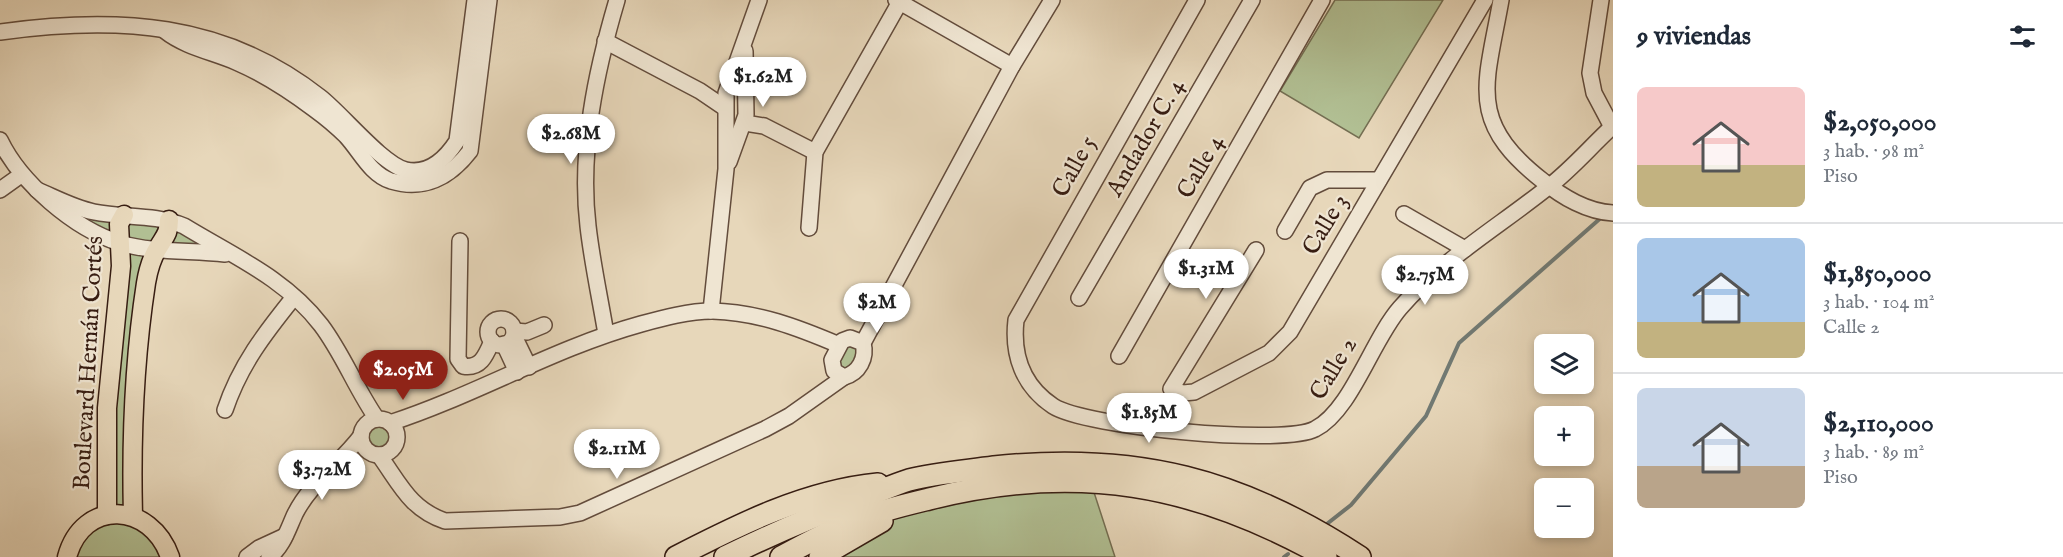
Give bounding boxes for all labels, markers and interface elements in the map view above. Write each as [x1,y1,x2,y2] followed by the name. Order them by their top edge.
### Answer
[1637,20,1751,53] text: 9 viviendas
[2006,20,2039,53] icon: filters
[714,57,812,108] pin: $1.62M
[733,64,793,89] text: $1.62M
[1099,73,1192,203] street label: Andador C. 4
[1823,106,1937,139] text: $2,050,000
[1685,111,1757,183] icon: home
[522,114,620,165] pin: $2.68M
[541,121,601,146] text: $2.68M
[1170,129,1232,204] street label: Calle 4
[1046,131,1105,203] street label: Calle 5
[1823,139,1924,164] text: 3 hab. · 98 m²
[1823,164,1858,189] text: Piso
[1296,189,1356,261] street label: Calle 3
[67,235,111,491] street label: Boulevard Hernán Cortés
[1157,249,1255,300] pin: $1.31M
[1376,255,1474,306] pin: $2.75M
[1178,256,1234,281] text: $1.31M
[1823,257,1932,290] text: $1,850,000
[1395,262,1455,287] text: $2.75M
[1685,262,1757,334] icon: home
[848,283,906,334] pin: $2M
[857,290,897,315] text: $2M
[1823,290,1935,315] text: 3 hab. · 104 m²
[1823,315,1880,340] text: Calle 2
[1303,332,1365,406] street label: Calle 2
[1534,334,1594,538] map controls
[1534,334,1594,394] button: layers
[354,350,452,401] pin: $2.05M
[373,357,433,382] text: $2.05M
[1100,393,1198,444] pin: $1.85M
[1121,400,1177,425] text: $1.85M
[1534,406,1594,466] button: +
[1823,407,1934,440] text: $2,110,000
[1685,412,1757,484] icon: home
[568,429,666,480] pin: $2.11M
[588,436,646,461] text: $2.11M
[1823,440,1924,465] text: 3 hab. · 89 m²
[273,450,371,501] pin: $3.72M
[292,457,352,482] text: $3.72M
[1823,465,1858,490] text: Piso
[1534,478,1594,538] button: −

